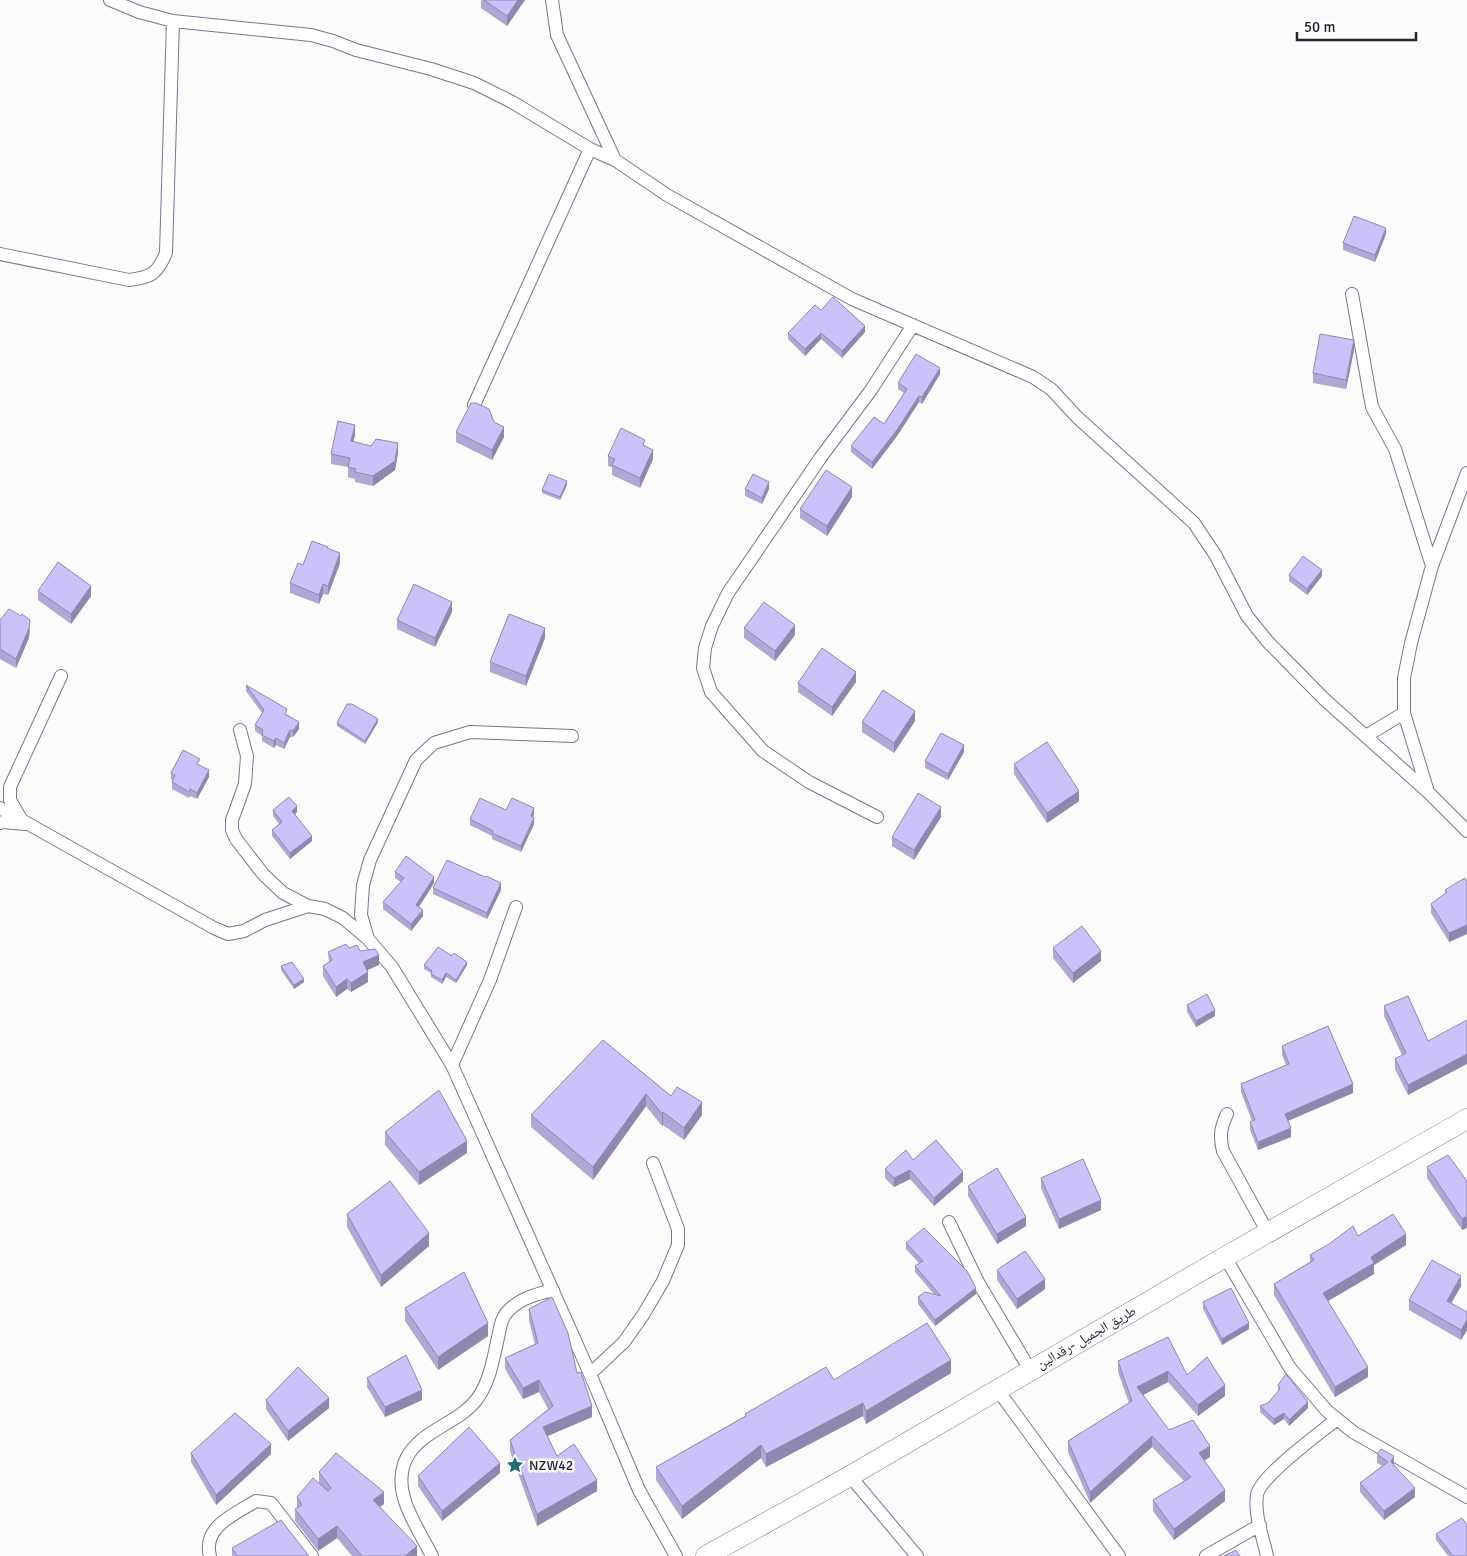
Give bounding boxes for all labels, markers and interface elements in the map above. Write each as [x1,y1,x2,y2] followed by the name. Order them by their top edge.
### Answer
[1297,10,1416,42] scale bar
[1304,18,1335,36] text: 50 m
[1034,1302,1139,1374] street label: طريق الجميل -رقدالين
[505,1455,525,1475] place icon: NZW42
[529,1457,573,1474] place label: NZW42

